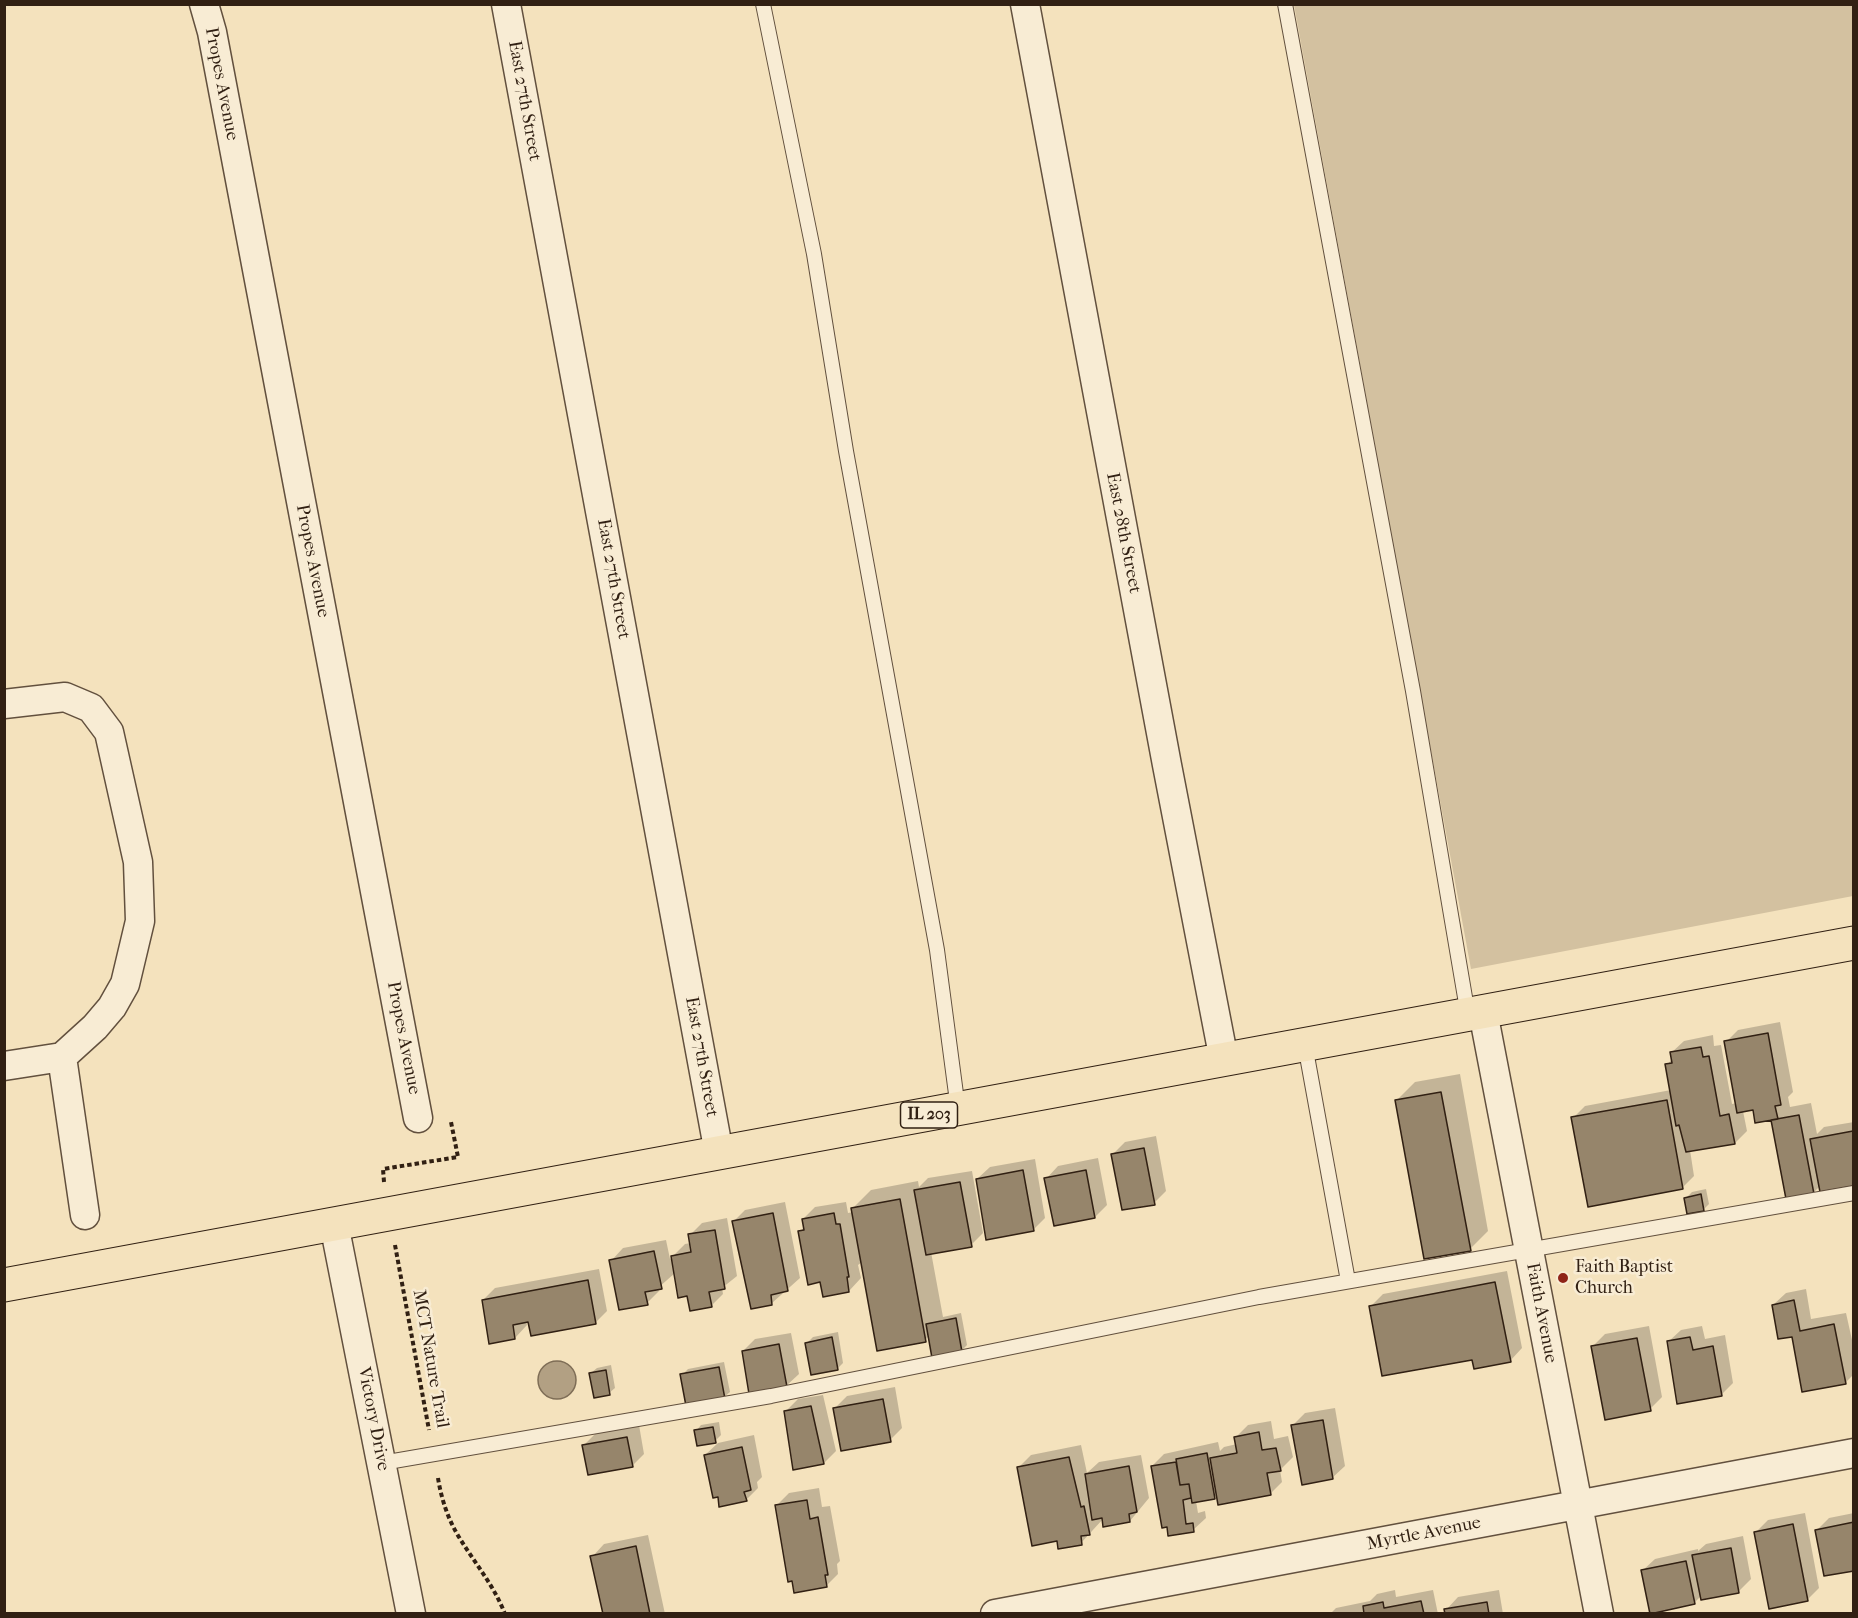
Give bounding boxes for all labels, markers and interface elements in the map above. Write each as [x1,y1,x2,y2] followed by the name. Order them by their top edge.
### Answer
[199,26,243,142] street label: Propes Avenue
[503,39,545,163] street label: East 27th Street
[1101,471,1145,595] street label: East 28th Street
[290,503,334,619] street label: Propes Avenue
[592,517,634,641] street label: East 27th Street
[381,980,425,1096] street label: Propes Avenue
[680,995,722,1119] street label: East 27th Street
[900,1102,958,1128] road number: IL 203
[1575,1257,1673,1300] place label: Faith Baptist Church
[1521,1261,1561,1365] street label: Faith Avenue
[1556,1271,1570,1285] marker: Faith Baptist Church
[407,1288,453,1430] street label: MCT Nature Trail
[352,1365,394,1473] street label: Victory Drive
[1365,1512,1483,1556] street label: Myrtle Avenue

